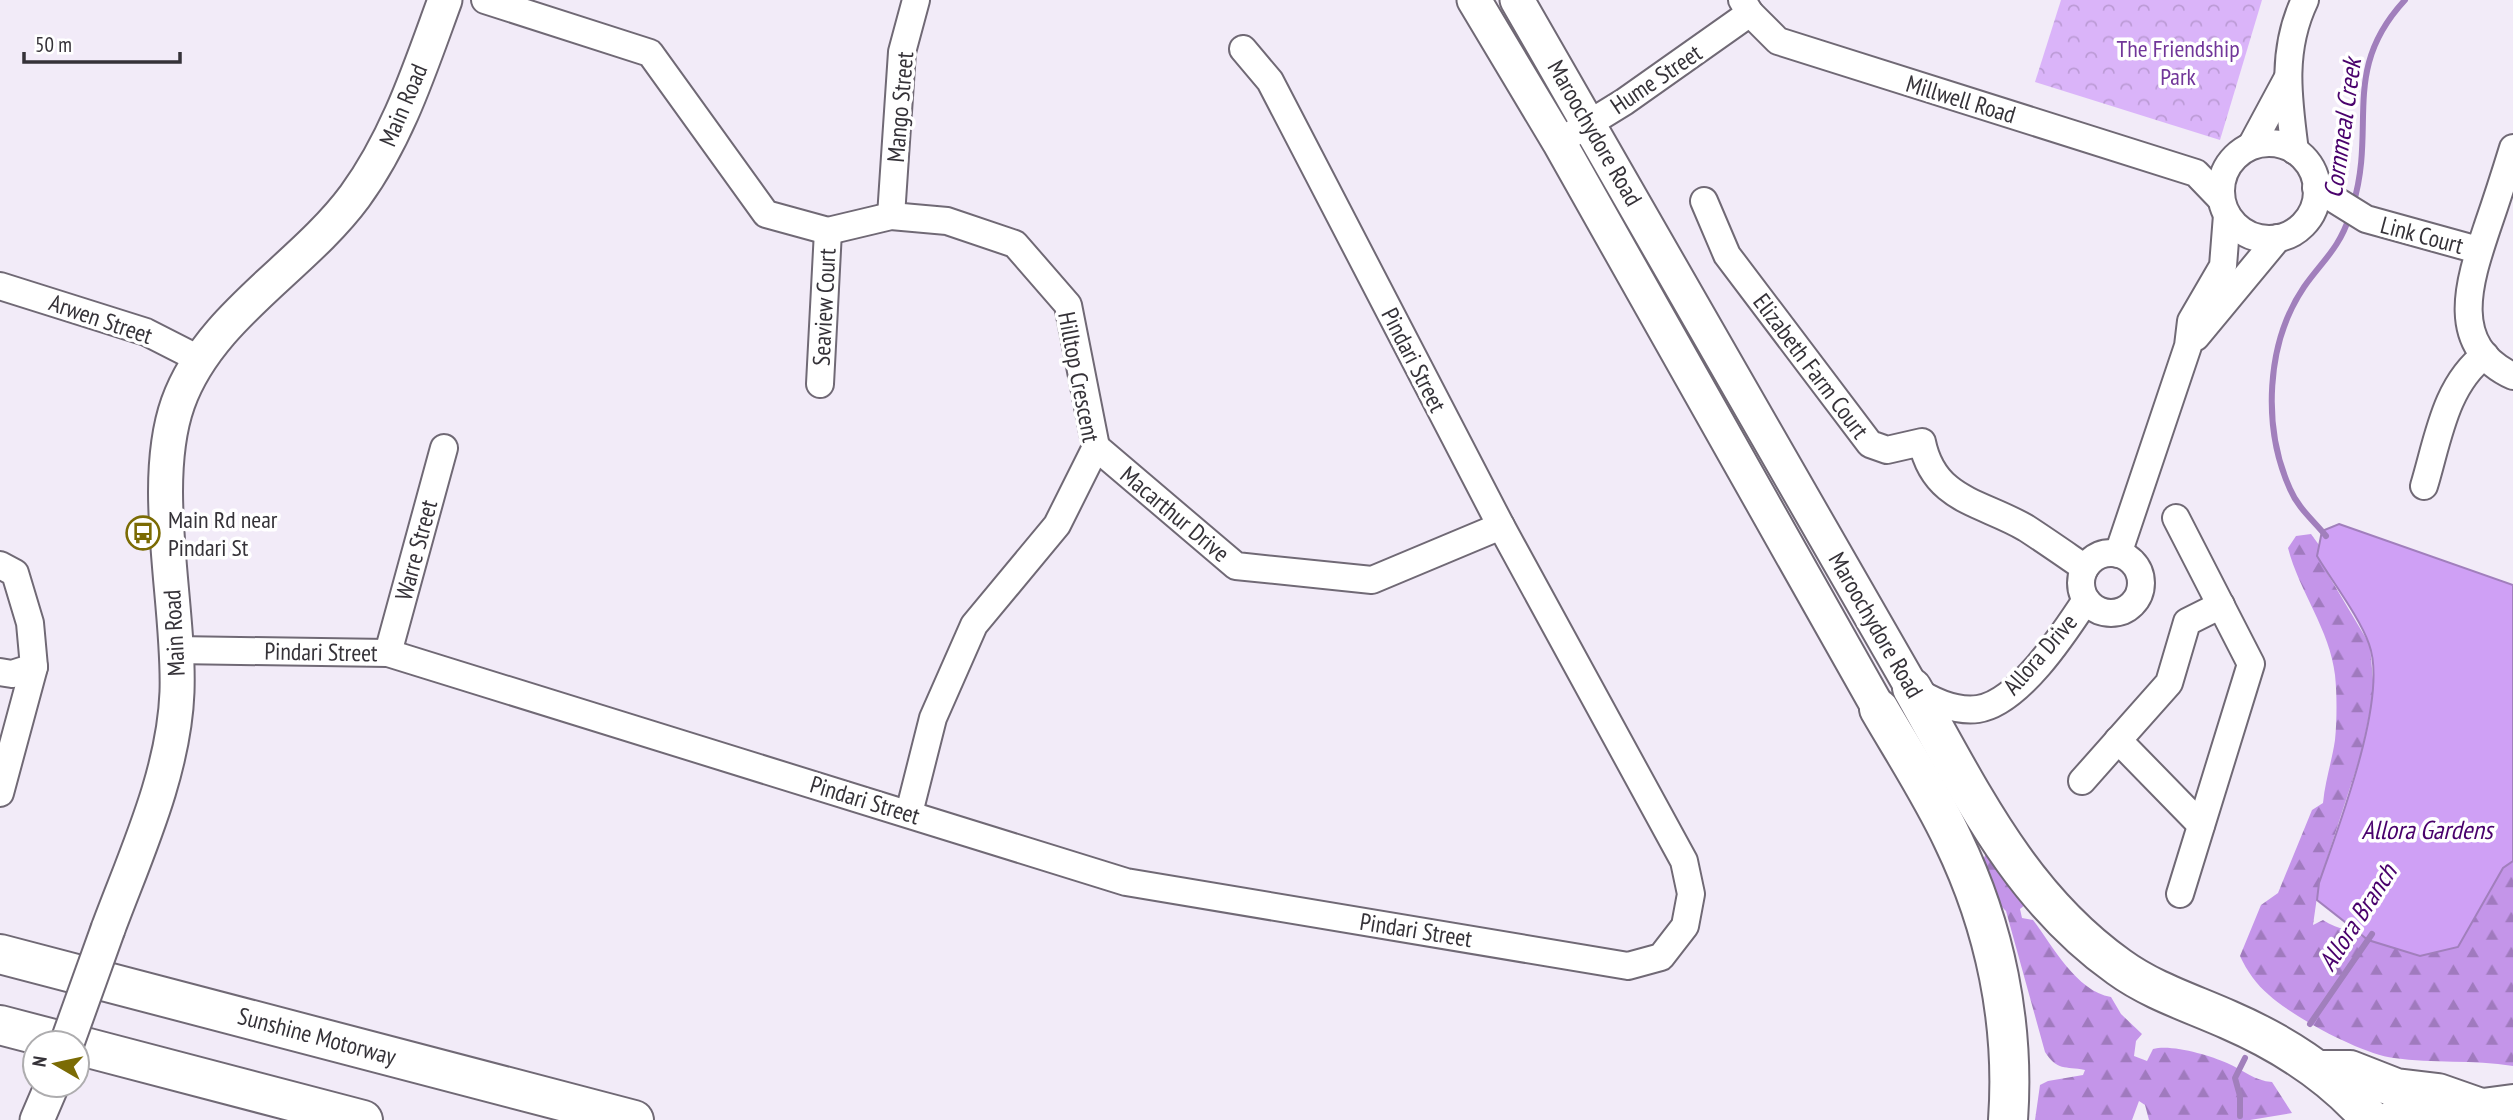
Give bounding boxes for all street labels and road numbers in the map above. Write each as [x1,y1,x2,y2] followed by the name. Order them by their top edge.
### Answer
[1604,37,1708,121] street label: Hume Street
[880,50,920,164] street label: Mango Street
[1541,54,1649,212] street label: Maroochydore Road
[372,59,434,151] street label: Main Road
[1903,68,2019,130] street label: Millwell Road
[2377,209,2467,261] street label: Link Court
[805,247,843,367] street label: Seaview Court
[45,287,157,351] street label: Arwen Street
[1746,287,1876,445] street label: Elizabeth Farm Court
[1375,303,1454,418] street label: Pindari Street
[1051,309,1107,445] street label: Hilltop Crescent
[1114,459,1236,569] street label: Macarthur Drive
[388,496,444,604] street label: Warre Street
[1822,546,1930,704] street label: Maroochydore Road
[156,589,192,677] street label: Main Road
[1996,607,2084,701] street label: Allora Drive
[264,636,378,668] street label: Pindari Street
[806,769,924,831] street label: Pindari Street
[1358,906,1475,954] street label: Pindari Street
[235,1000,399,1072] street label: Sunshine Motorway

